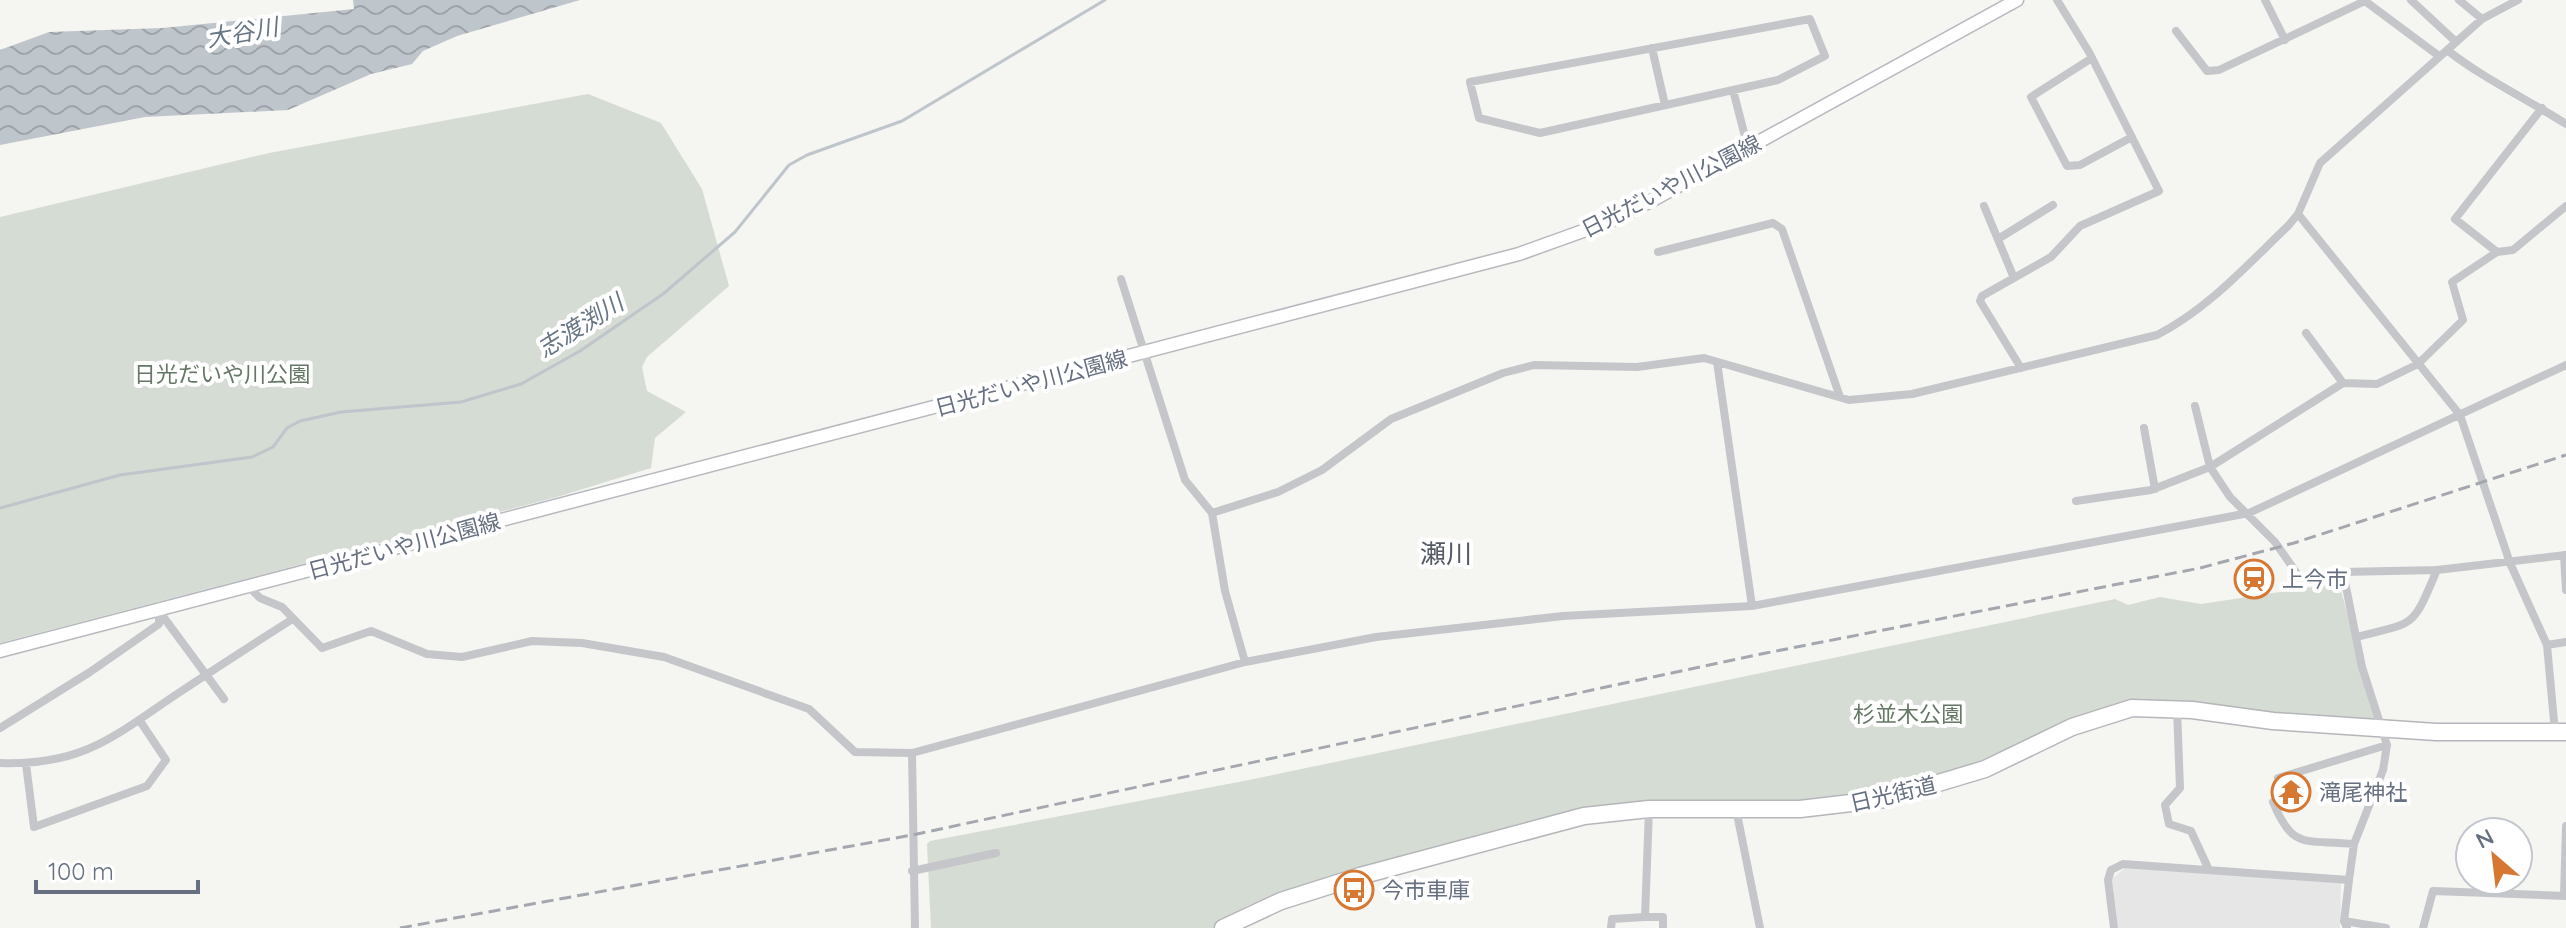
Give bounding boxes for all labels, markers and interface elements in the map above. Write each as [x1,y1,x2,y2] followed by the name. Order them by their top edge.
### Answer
[204,10,283,53] water label: 大谷川
[1576,129,1766,243] street label: 日光だいや川公園線
[531,285,631,363] water label: 志渡渕川
[932,344,1130,422] street label: 日光だいや川公園線
[134,360,310,388] park label: 日光だいや川公園
[305,507,503,585] street label: 日光だいや川公園線
[1420,537,1472,570] district label: 瀬川
[2233,558,2275,600] station icon: 上今市
[2282,565,2348,593] place label: 上今市
[1853,700,1963,728] park label: 杉並木公園
[1847,770,1939,818] street label: 日光街道
[2270,771,2312,813] temple icon: 滝尾神社
[2319,778,2407,806] place label: 滝尾神社
[2454,816,2534,896] north arrow
[2471,822,2498,854] text: N
[36,844,198,894] scale bar
[48,856,114,886] text: 100 m
[1333,869,1375,911] bus stop icon: 今市車庫
[1382,876,1470,904] place label: 今市車庫

